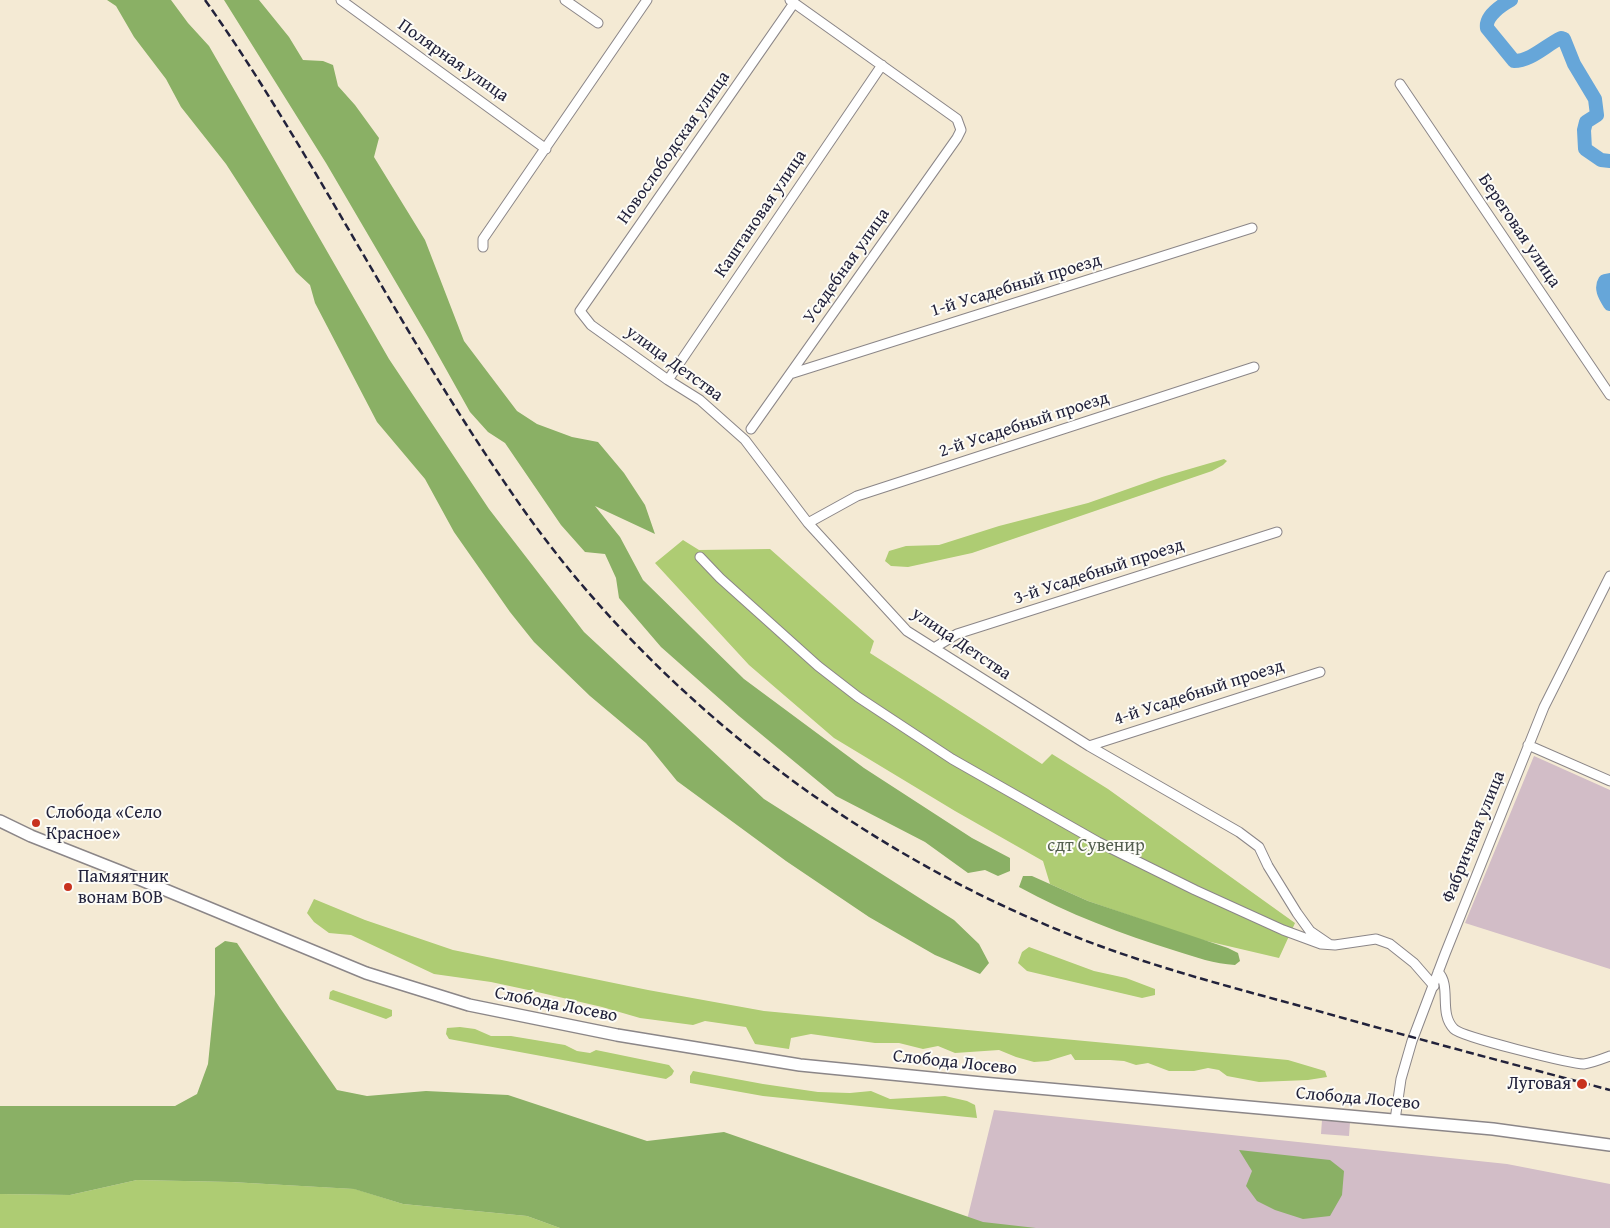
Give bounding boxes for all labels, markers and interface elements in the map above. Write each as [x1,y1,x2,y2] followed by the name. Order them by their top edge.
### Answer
[393,15,513,107] street label: Полярная улица
[613,67,735,229] street label: Новослободская улица
[710,146,812,282] street label: Каштановая улица
[1473,170,1565,292] street label: Береговая улица
[799,204,895,328] street label: Усадебная улица
[928,250,1104,322] street label: 1-й Усадебный проезд
[621,321,727,407] street label: улица Детства
[936,387,1112,463] street label: 2-й Усадебный проезд
[1011,534,1187,610] street label: 3-й Усадебный проезд
[907,603,1015,685] street label: улица Детства
[1111,655,1287,731] street label: 4-й Усадебный проезд
[1438,768,1510,906] street label: Фабричная улица
[46,802,162,844] place label: Слобода «Село Красное»
[30,817,42,829] marker: Слобода «Село Красное»
[1047,835,1145,857] park label: сдт Сувенир
[78,866,169,909] place label: Памяятник вонам ВОВ
[62,881,74,893] marker: Памяятник вонам ВОВ
[493,983,619,1027] street label: Слобода Лосево
[892,1046,1018,1080] street label: Слобода Лосево
[1507,1073,1571,1095] place label: Луговая
[1575,1077,1589,1091] marker: Луговая
[1295,1083,1421,1115] street label: Слобода Лосево

